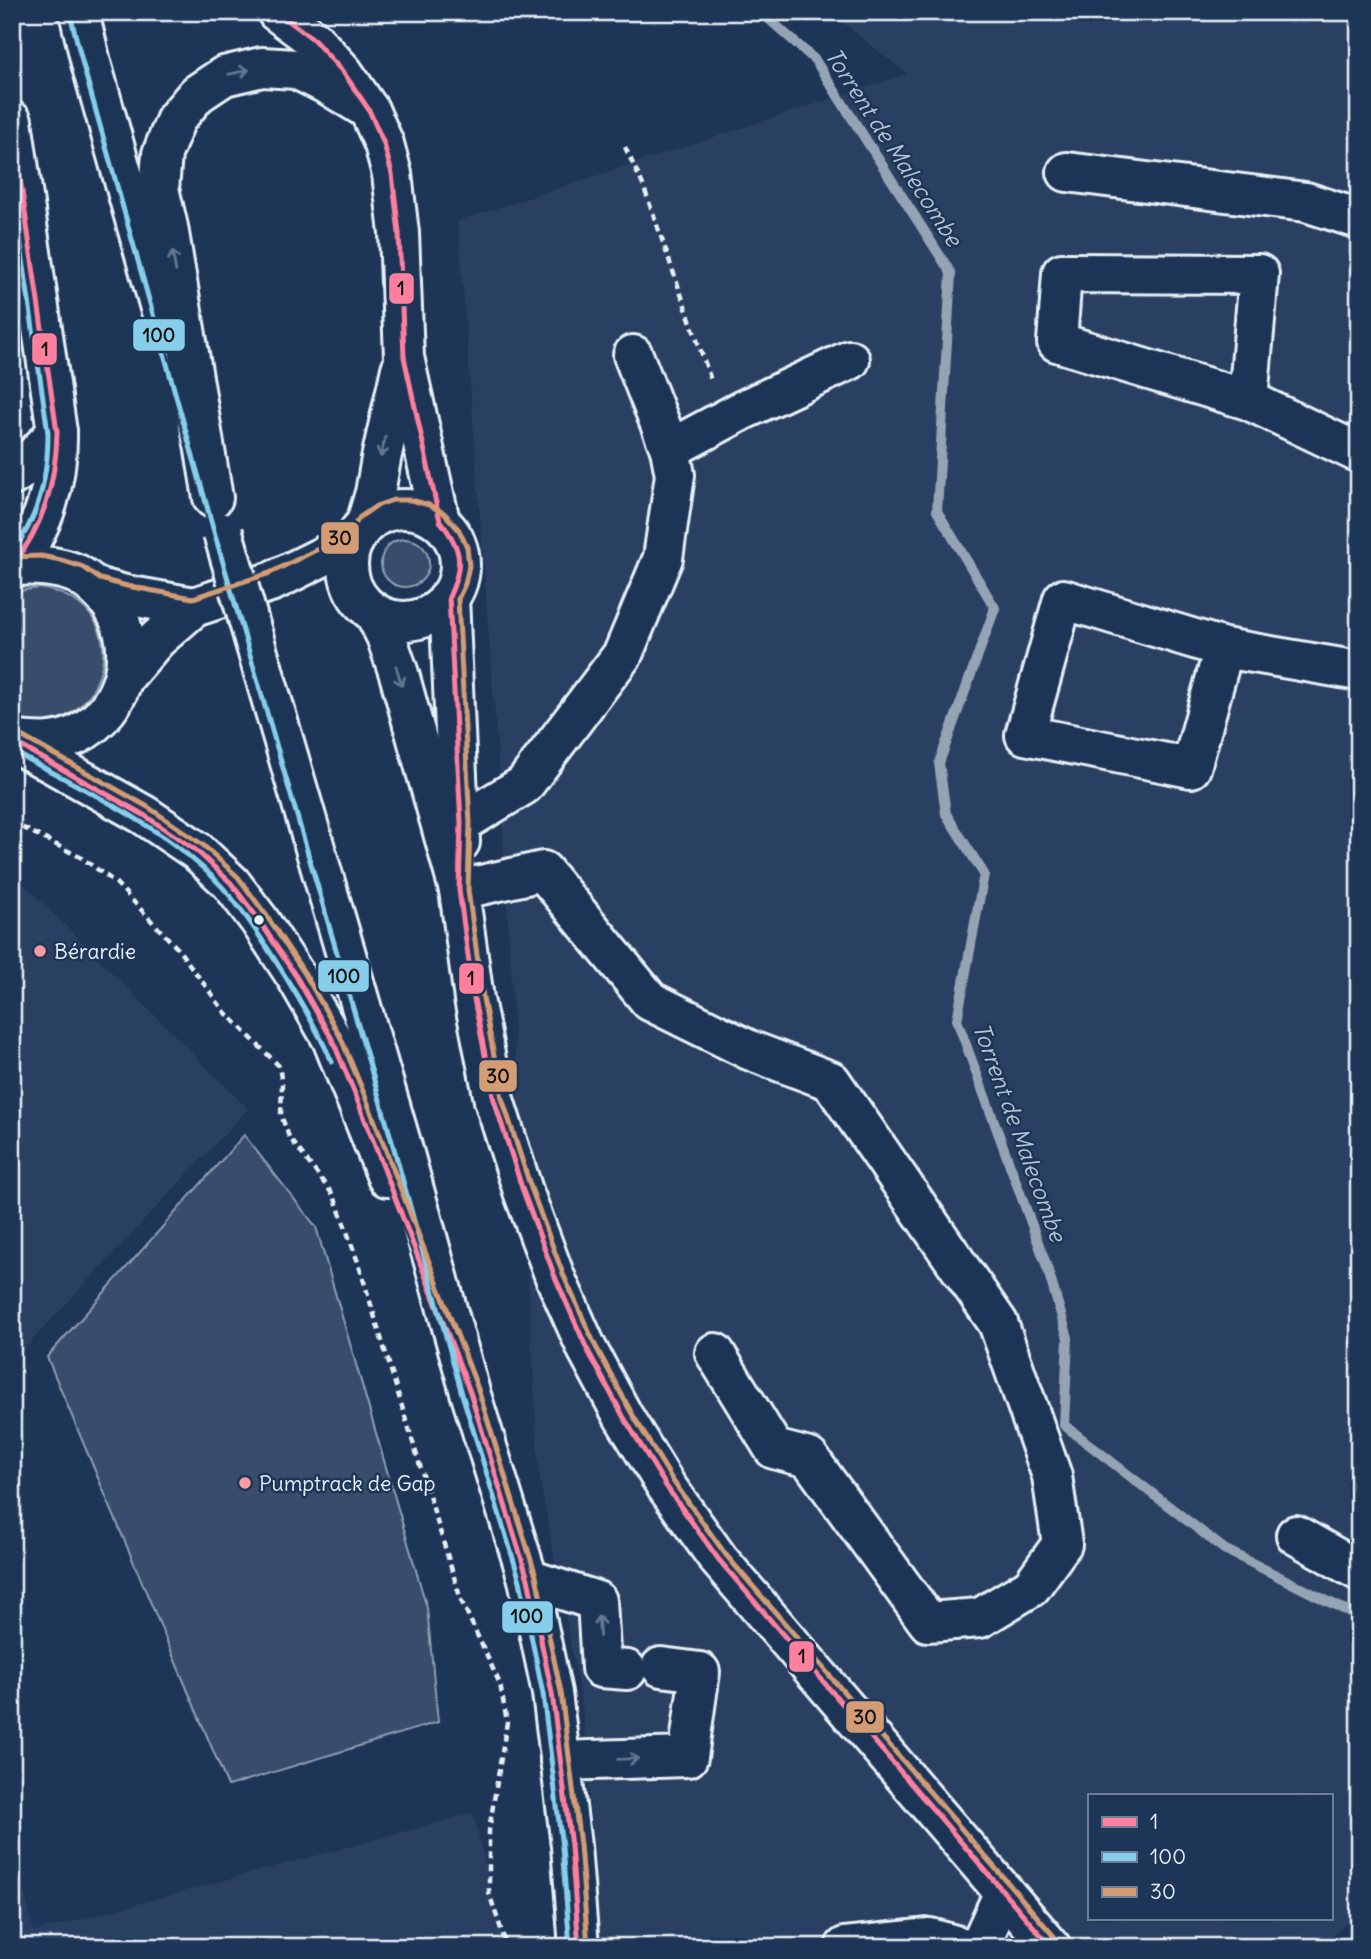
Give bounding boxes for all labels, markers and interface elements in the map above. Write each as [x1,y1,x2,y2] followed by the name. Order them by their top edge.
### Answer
[819,42,970,253] water label: Torrent de Malecombe
[227,65,250,79] one-way arrow
[167,251,180,273] one-way arrow
[388,272,415,305] line badge: 1
[397,276,405,300] text: 1
[132,318,186,352] line badge: 100
[143,323,175,347] text: 100
[31,332,58,366] line badge: 1
[41,337,49,361] text: 1
[376,435,390,458] one-way arrow
[320,521,360,555] line badge: 30
[328,526,352,550] text: 30
[394,664,406,686] one-way arrow
[252,913,266,927] unlabelled marker
[54,938,136,965] place label: Bérardie
[32,943,48,959] marker: Bérardie
[317,959,370,993] line badge: 100
[458,962,485,995] line badge: 1
[328,964,360,988] text: 100
[467,966,475,990] text: 1
[967,1019,1074,1247] water label: Torrent de Malecombe
[478,1059,518,1093] line badge: 30
[486,1064,510,1088] text: 30
[259,1470,436,1497] place label: Pumptrack de Gap
[237,1475,253,1491] marker: Pumptrack de Gap
[501,1600,554,1634] line badge: 100
[511,1604,543,1628] text: 100
[592,1615,605,1638] one-way arrow
[788,1640,815,1673] line badge: 1
[798,1644,806,1668] text: 1
[845,1700,885,1734] line badge: 30
[853,1705,877,1729] text: 30
[617,1752,640,1766] one-way arrow
[1088,1794,1332,1920] legend
[1150,1808,1158,1835] text: 1
[1150,1843,1186,1870] text: 100
[1150,1878,1176,1905] text: 30

